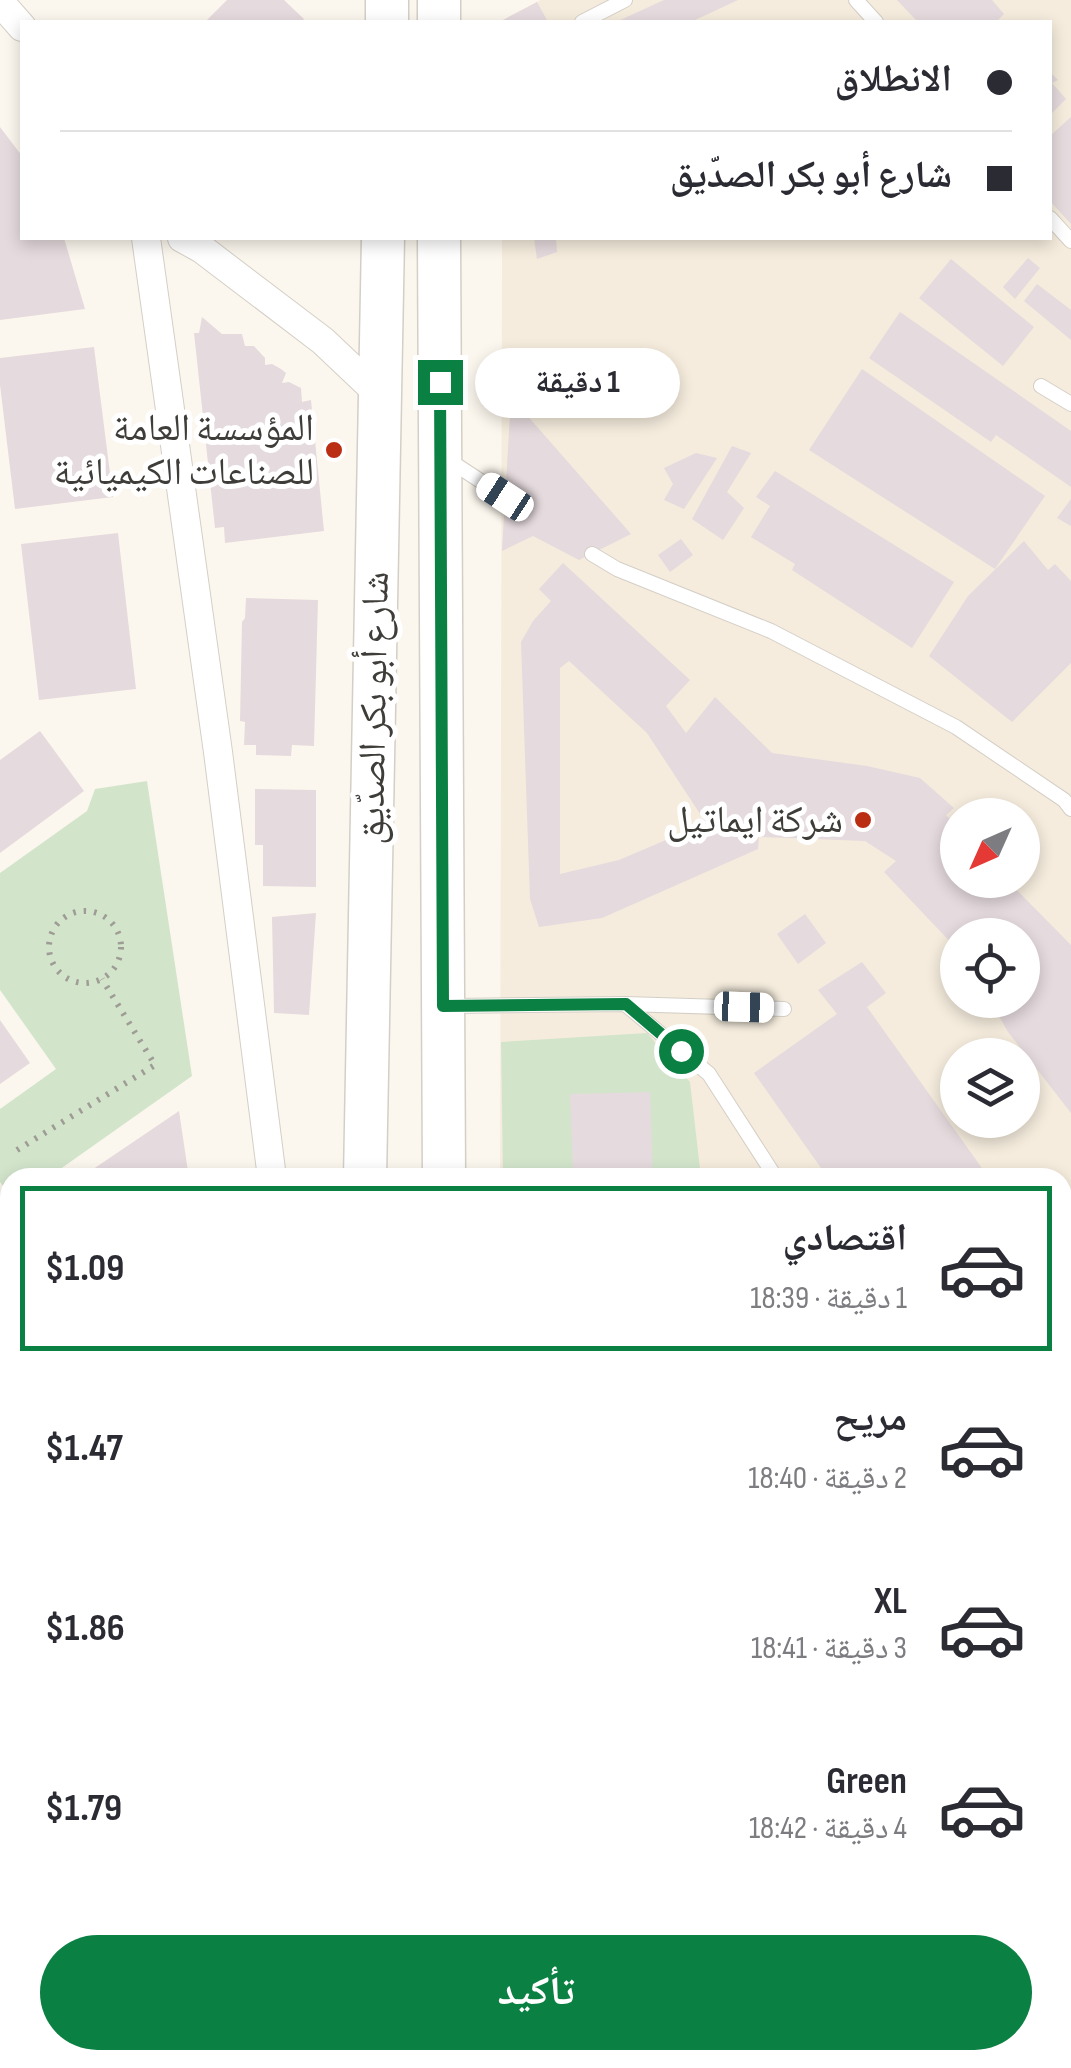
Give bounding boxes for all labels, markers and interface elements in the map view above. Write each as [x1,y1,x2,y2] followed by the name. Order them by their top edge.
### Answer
[834,57,952,102] text: الانطلاق
[670,153,952,198] text: شارع أبو بكر الصدّيق
[475,347,680,417] callout: 1 دقيقة
[418,360,463,405] route end
[535,363,620,402] text: 1 دقيقة
[54,406,314,495] place label: المؤسسة العامة للصناعات الكيميائية
[323,439,345,461] marker: المؤسسة العامة للصناعات الكيميائية
[472,468,538,526] car
[348,571,399,845] street label: شارع أبو بكر الصدّيق
[667,798,843,843] place label: شركة ايماتيل
[940,798,1040,898] north arrow
[940,798,1040,1138] map controls
[852,809,874,831] marker: شركة ايماتيل
[940,918,1040,1018] button: locate
[713,991,775,1023] car
[659,1029,704,1074] route start
[940,1038,1040,1138] button: layers
[783,1216,907,1261] text: اقتصادي
[937,1224,1027,1314] icon: car
[45,1246,124,1291] text: $1.09
[750,1279,907,1318] text: 1 دقيقة · 18:39
[833,1396,907,1441] text: مريح
[937,1404,1027,1494] icon: car
[45,1426,123,1471] text: $1.47
[748,1459,907,1498] text: 2 دقيقة · 18:40
[874,1579,907,1624] text: XL
[937,1584,1027,1674] icon: car
[45,1606,125,1651] text: $1.86
[751,1629,907,1668] text: 3 دقيقة · 18:41
[826,1759,907,1804] text: Green
[937,1764,1027,1854] icon: car
[45,1786,122,1831] text: $1.79
[749,1809,907,1848] text: 4 دقيقة · 18:42
[40,1935,1032,2050] button: تأكيد

